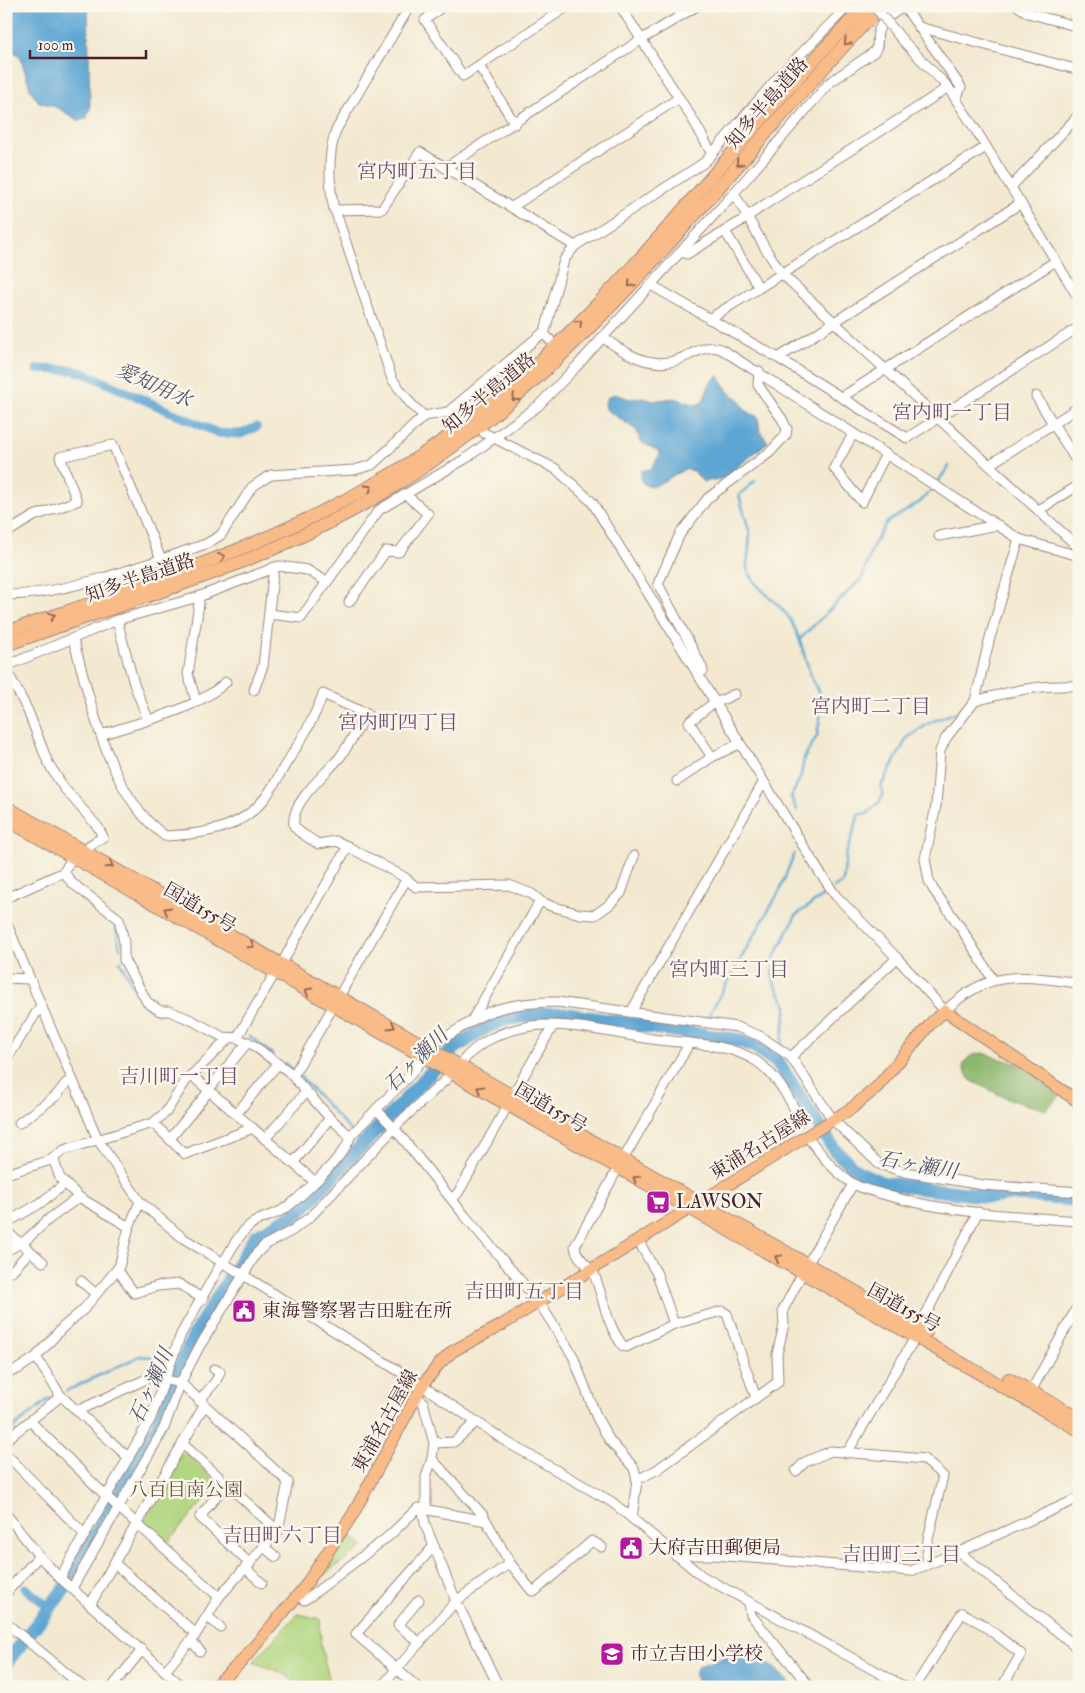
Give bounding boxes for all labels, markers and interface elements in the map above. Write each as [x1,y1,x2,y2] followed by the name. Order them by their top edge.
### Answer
[30,28,146,60] scale bar
[38,36,74,55] text: 100 m
[844,36,853,45] one-way arrow
[721,52,813,154] street label: 知多半島道路
[737,157,745,166] one-way arrow
[357,159,477,184] district label: 宮内町五丁目
[628,279,637,288] one-way arrow
[573,320,582,329] one-way arrow
[438,347,540,439] street label: 知多半島道路
[112,357,197,414] water label: 愛知用水
[512,392,521,401] one-way arrow
[892,400,1012,425] district label: 宮内町一丁目
[364,484,373,494] one-way arrow
[82,548,198,608] street label: 知多半島道路
[217,553,226,563] one-way arrow
[48,612,56,622] one-way arrow
[811,694,931,719] district label: 宮内町二丁目
[338,710,458,735] district label: 宮内町四丁目
[105,859,114,869] one-way arrow
[159,877,241,939] street label: 国道155号
[164,907,173,917] one-way arrow
[246,939,255,949] one-way arrow
[669,957,789,982] district label: 宮内町三丁目
[305,987,314,997] one-way arrow
[387,1020,396,1030] one-way arrow
[379,1021,455,1097] water label: 石ヶ瀬川
[119,1064,239,1089] district label: 吉川町一丁目
[510,1077,592,1139] street label: 国道155号
[477,1086,486,1096] one-way arrow
[705,1105,815,1185] street label: 東浦名古屋線
[876,1146,962,1185] water label: 石ヶ瀬川
[633,1175,642,1185] one-way arrow
[645,1189,671,1215] supermarket icon: LAWSON
[676,1190,763,1214] place label: LAWSON
[774,1255,783,1265] one-way arrow
[863,1278,945,1338] street label: 国道155号
[464,1279,584,1304] district label: 吉田町五丁目
[231,1298,257,1324] public building icon: 東海警察署吉田駐在所
[262,1299,452,1323] place label: 東海警察署吉田駐在所
[123,1343,180,1428] water label: 石ヶ瀬川
[347,1365,423,1477] street label: 東浦名古屋線
[129,1478,243,1502] park label: 八百目南公園
[222,1523,342,1548] district label: 吉田町六丁目
[618,1535,644,1561] public building icon: 大府吉田郵便局
[648,1536,781,1560] place label: 大府吉田郵便局
[841,1542,961,1567] district label: 吉田町三丁目
[599,1641,625,1667] school or university icon: 市立吉田小学校
[630,1642,763,1666] place label: 市立吉田小学校

